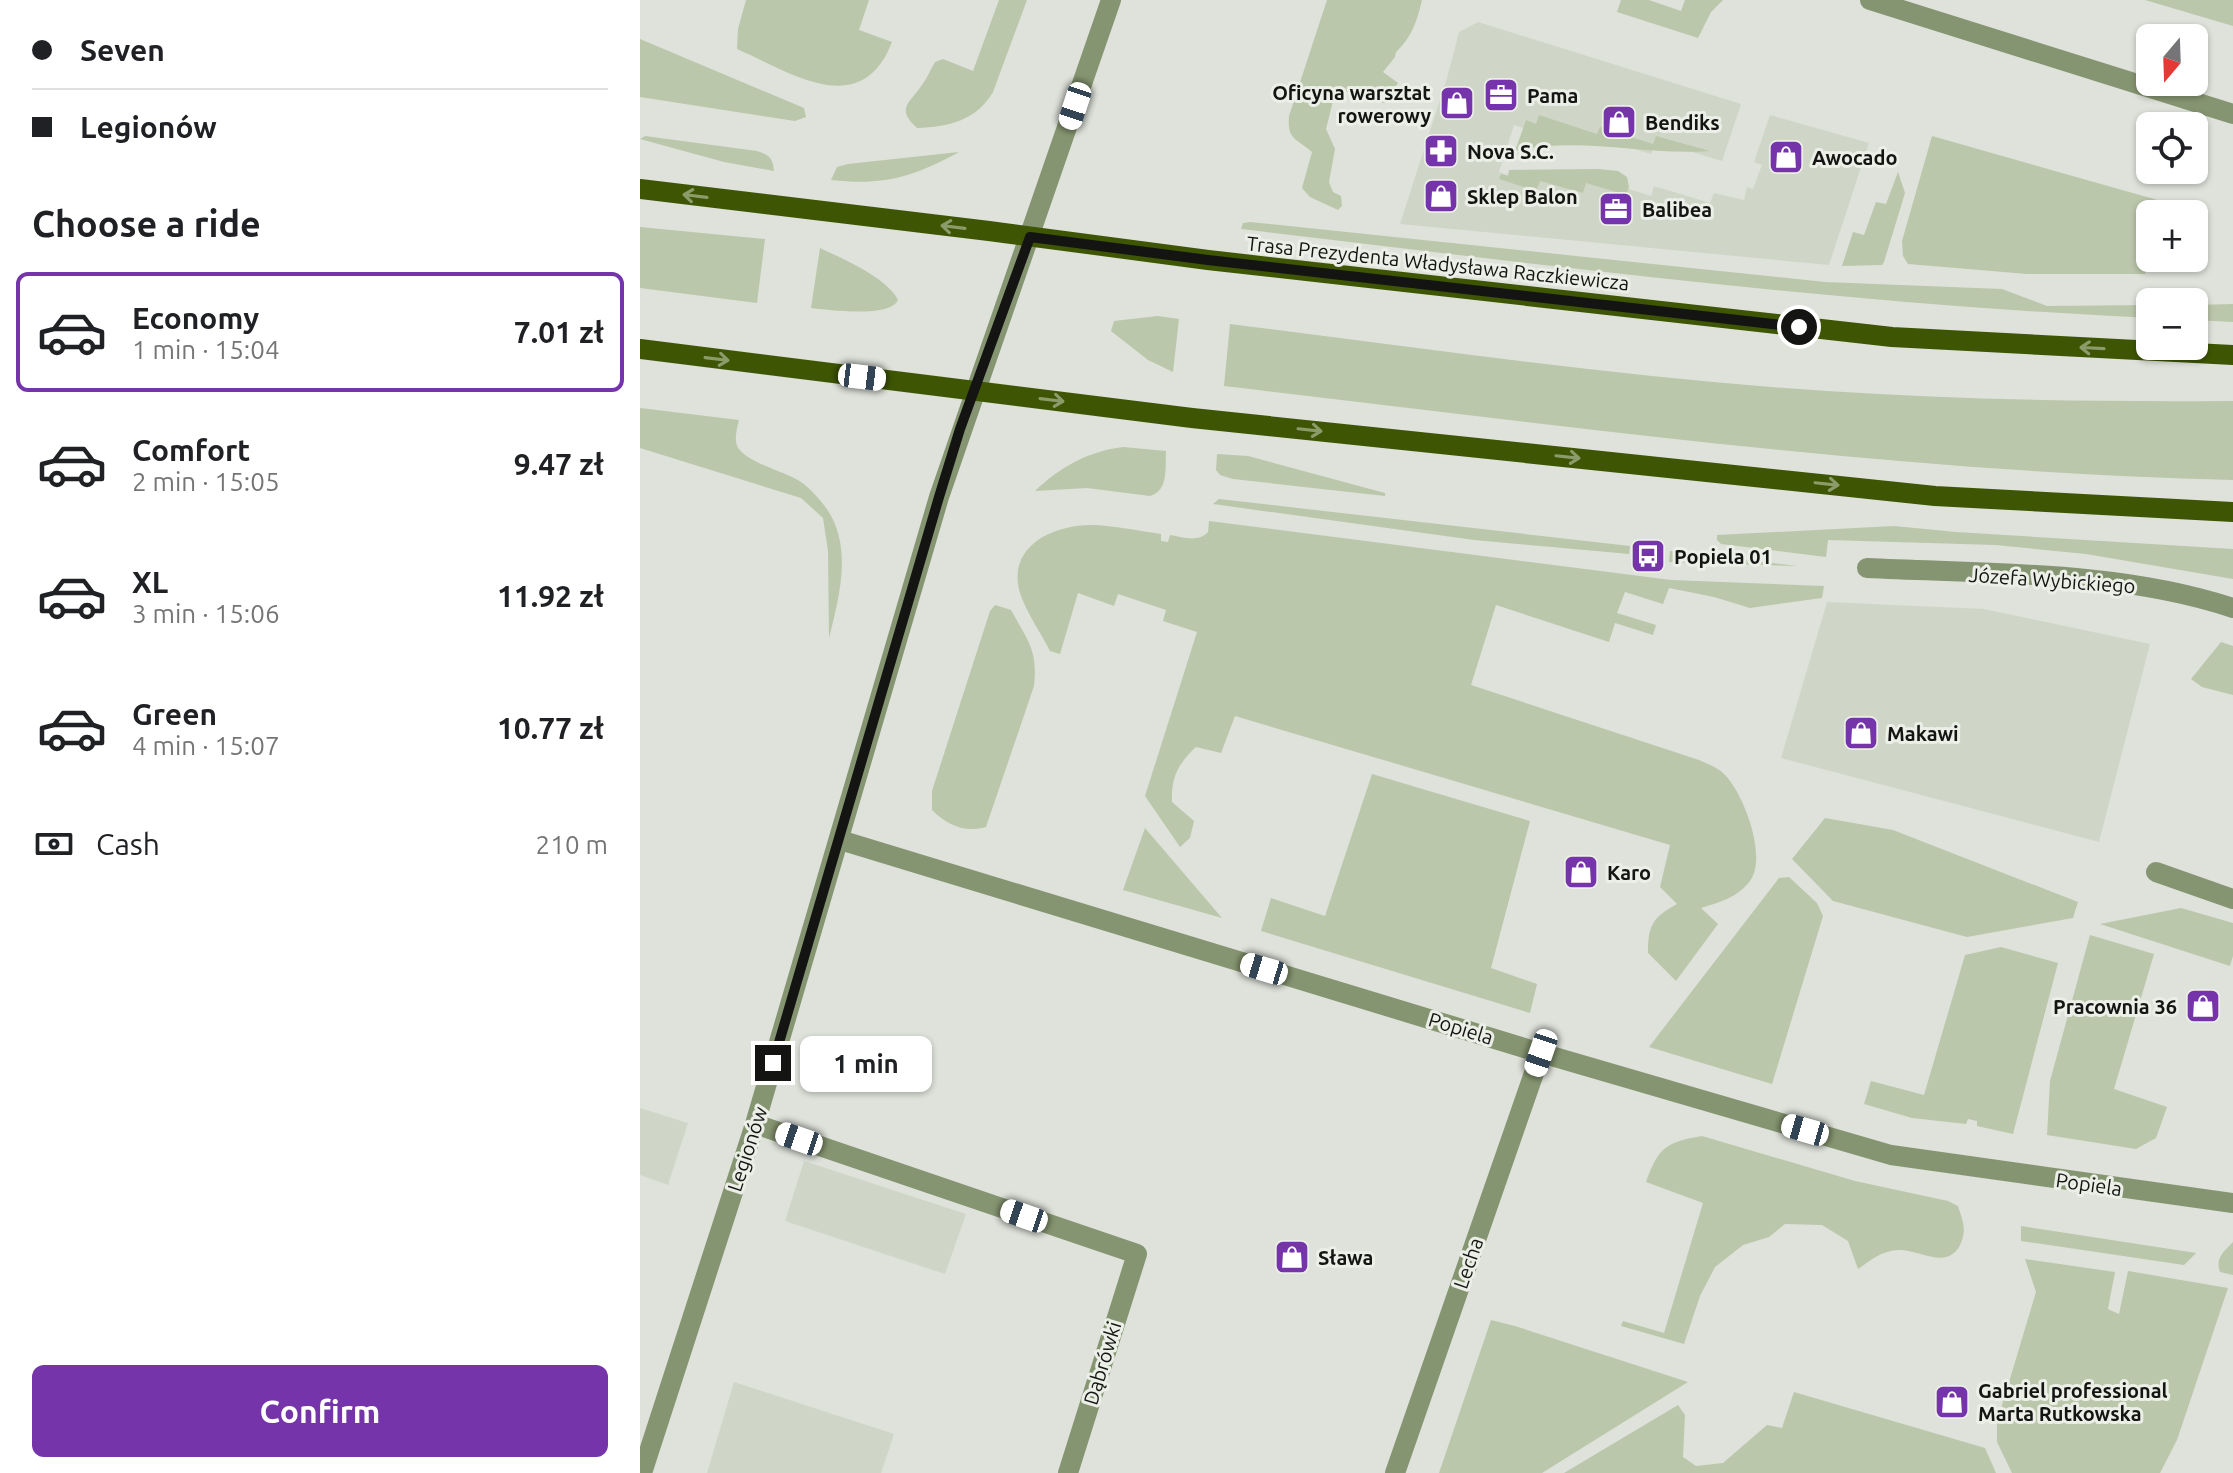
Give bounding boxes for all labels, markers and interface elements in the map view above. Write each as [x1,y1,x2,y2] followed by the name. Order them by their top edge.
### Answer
[2136,24,2208,96] north arrow
[2136,24,2208,360] map controls
[80,33,165,67] text: Seven
[1482,76,1520,114] office icon: Pama
[1056,79,1094,133] car
[1272,81,1431,127] place label: Oficyna warsztat rowerowy
[1438,84,1476,122] shop icon: Oficyna warsztat rowerowy
[1527,84,1578,107] place label: Pama
[1600,103,1638,141] shop icon: Bendiks
[80,110,217,144] text: Legionów
[1645,111,1720,134] place label: Bendiks
[2136,112,2208,184] button: locate
[1422,132,1460,170] pharmacy icon: Nova S.C.
[1767,138,1805,176] shop icon: Awocado
[1467,140,1554,163] place label: Nova S.C.
[1812,146,1897,169] place label: Awocado
[1422,177,1460,215] shop icon: Sklep Balon
[1467,185,1578,208] place label: Sklep Balon
[682,188,709,203] one-way arrow
[1597,190,1635,228] office icon: Balibea
[1642,198,1712,221] place label: Balibea
[2136,200,2208,272] button: +
[32,203,261,244] text: Choose a ride
[940,219,967,234] one-way arrow
[1246,231,1630,295] street label: Trasa Prezydenta Władysława Raczkiewicza
[2136,288,2208,360] button: −
[36,296,108,368] icon: car
[132,301,259,335] text: Economy
[1781,309,1817,345] route start
[514,315,604,349] text: 7.01 zł
[132,335,280,364] text: 1 min · 15:04
[2079,341,2106,356] one-way arrow
[704,352,729,367] one-way arrow
[837,362,887,392] car
[1038,393,1064,408] one-way arrow
[1296,423,1323,438] one-way arrow
[36,428,108,500] icon: car
[132,433,250,467] text: Comfort
[514,447,604,481] text: 9.47 zł
[1554,450,1581,465] one-way arrow
[132,467,280,496] text: 2 min · 15:05
[1813,477,1840,492] one-way arrow
[1629,537,1667,575] bus stop icon: Popiela 01
[1674,545,1772,568] place label: Popiela 01
[36,560,108,632] icon: car
[1968,563,2136,597] street label: Józefa Wybickiego
[132,565,168,599] text: XL
[497,579,604,613] text: 11.92 zł
[132,599,280,628] text: 3 min · 15:06
[36,692,108,764] icon: car
[132,697,217,731] text: Green
[497,711,604,745] text: 10.77 zł
[1842,714,1880,752] shop icon: Makawi
[1887,722,1959,745] place label: Makawi
[132,731,280,760] text: 4 min · 15:07
[32,822,76,866] icon: cash
[96,827,160,861] text: Cash
[536,830,608,859] text: 210 m
[1562,853,1600,891] shop icon: Karo
[1607,861,1651,884] place label: Karo
[1238,951,1290,987] car
[2184,987,2222,1025] shop icon: Pracownia 36
[2053,995,2177,1018] place label: Pracownia 36
[1426,1007,1496,1049] street label: Popiela
[1522,1026,1560,1080] car
[801,1035,933,1091] callout: 1 min
[755,1045,791,1081] route end
[833,1049,899,1078] text: 1 min
[722,1103,772,1194] street label: Legionów
[1779,1112,1831,1148] car
[772,1120,826,1158] car
[2054,1168,2124,1200] street label: Popiela
[997,1197,1051,1235] car
[1449,1235,1487,1291] street label: Lecha
[1273,1238,1311,1276] shop icon: Sława
[1318,1246,1373,1269] place label: Sława
[1078,1319,1126,1407] street label: Dąbrówki
[32,1365,608,1457] button: Confirm
[1978,1379,2168,1425] place label: Gabriel professional Marta Rutkowska
[1933,1383,1971,1421] shop icon: Gabriel professional Marta Rutkowska

